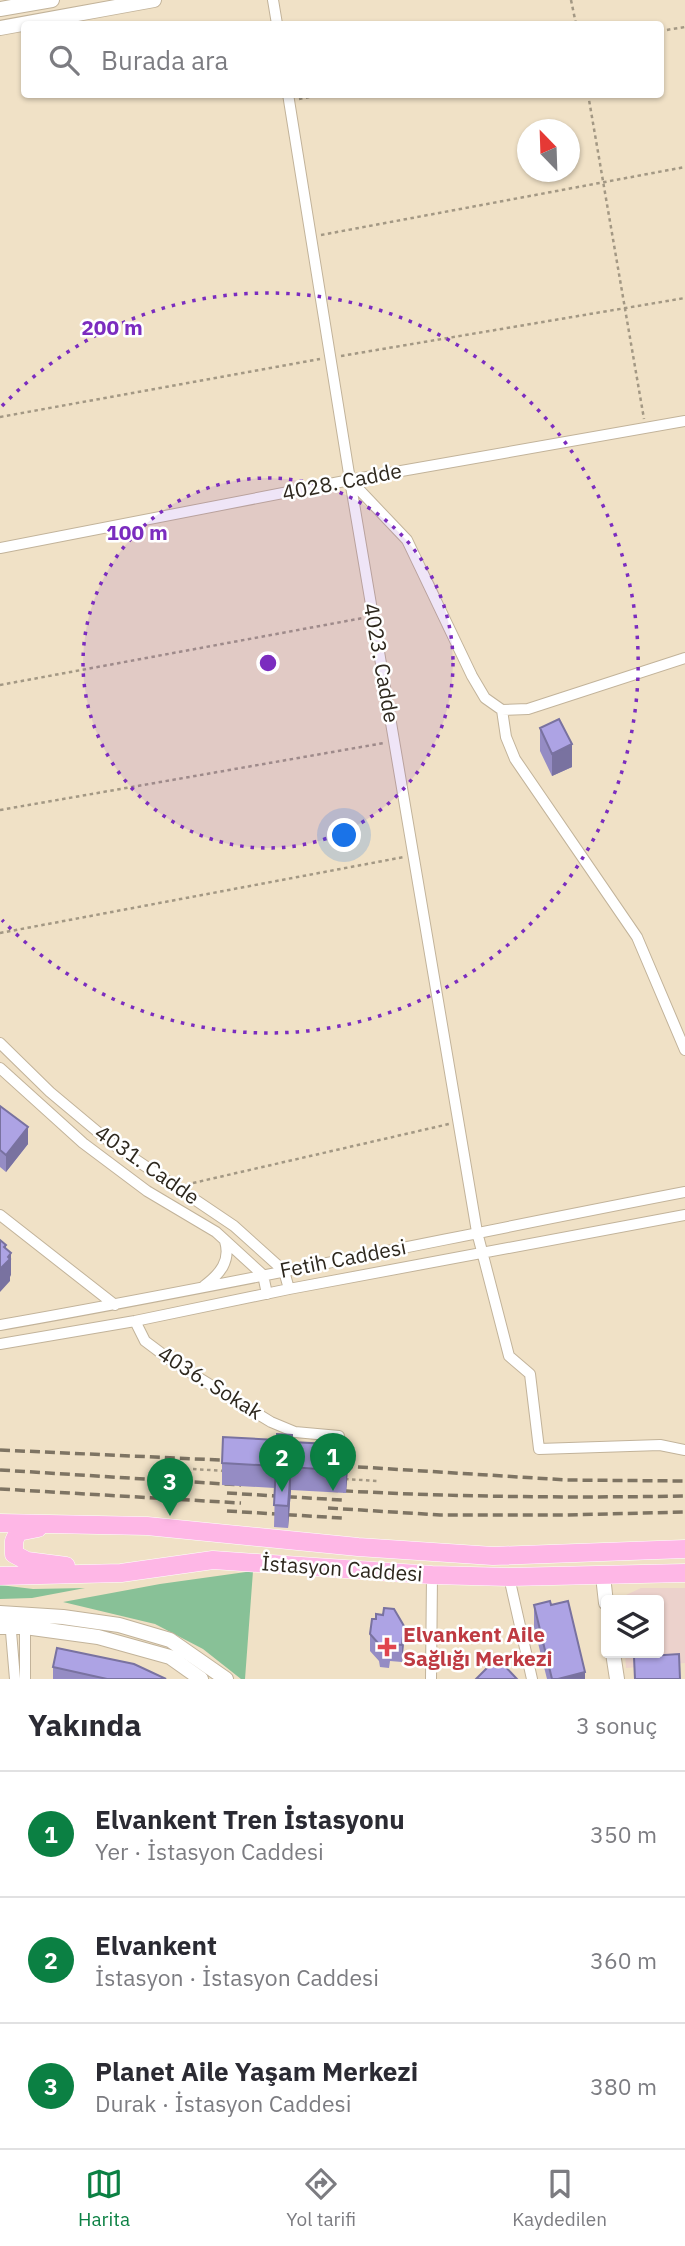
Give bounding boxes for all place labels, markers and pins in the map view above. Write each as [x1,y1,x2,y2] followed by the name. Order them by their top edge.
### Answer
[256,651,280,675] centre of rings
[310,1433,356,1491] pin: 1
[259,1434,305,1492] pin: 2
[147,1458,193,1516] pin: 3
[403,1620,553,1672] place label: Elvankent Aile Sağlığı Merkezi
[377,1637,397,1657] marker: Elvankent Aile Sağlığı Merkezi

